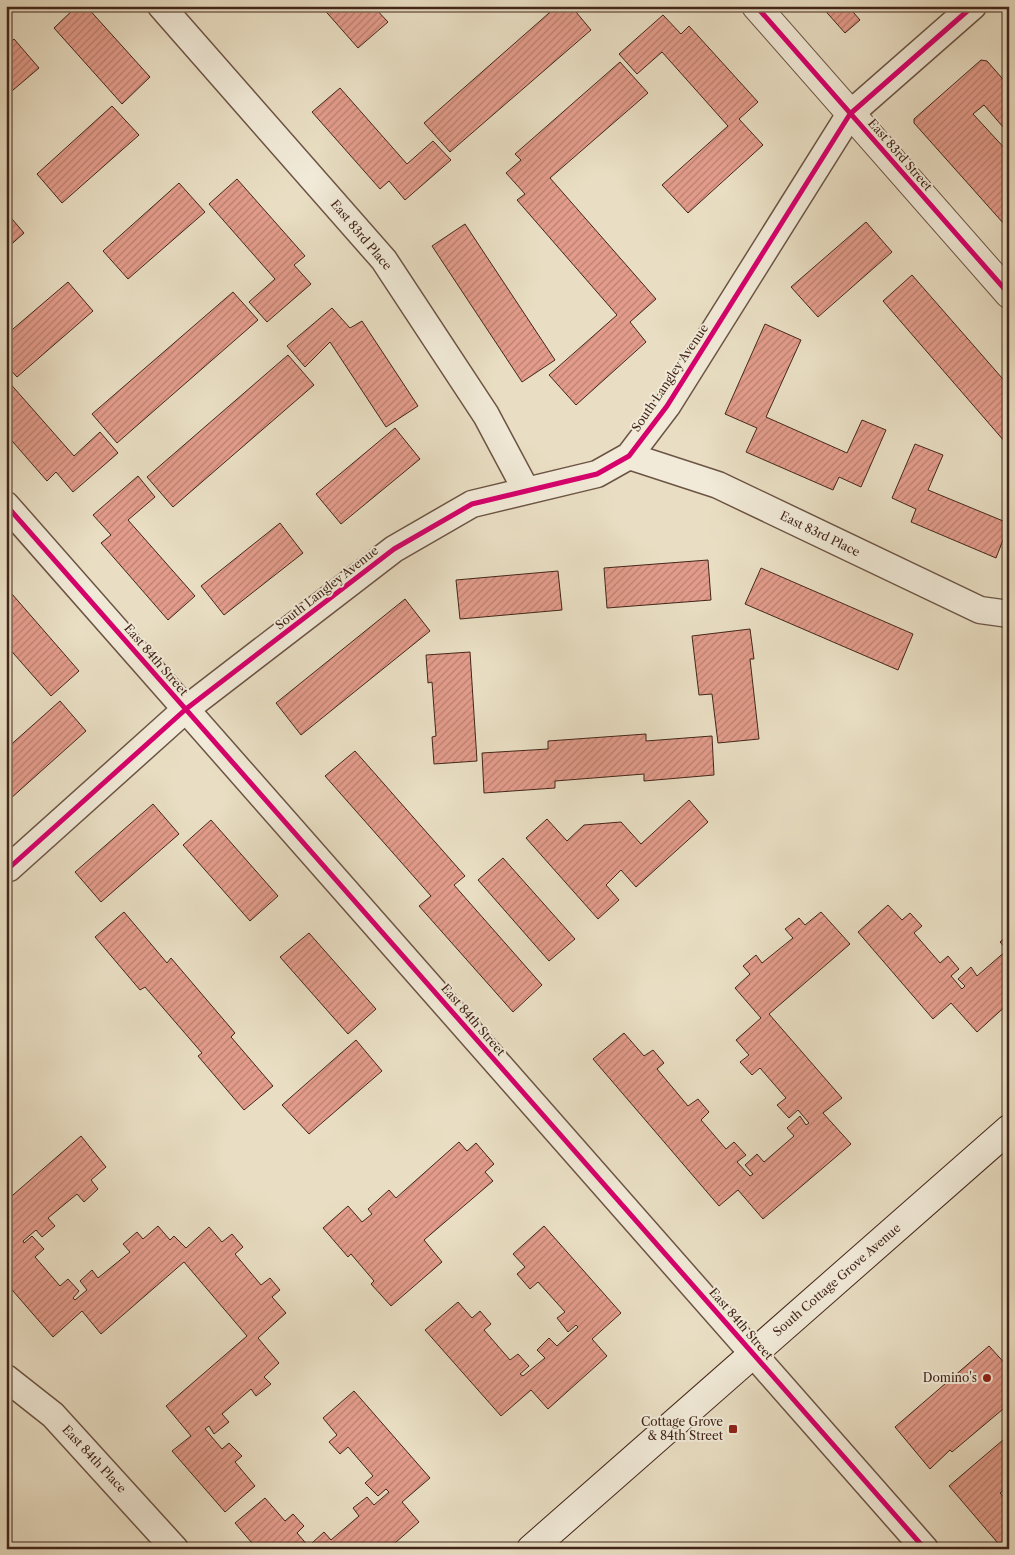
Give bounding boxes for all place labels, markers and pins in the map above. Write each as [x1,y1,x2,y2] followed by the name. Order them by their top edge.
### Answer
[923,1370,977,1385] place label: Domino's
[981,1372,993,1384] marker: Domino's
[641,1414,724,1443] place label: Cottage Grove & 84th Street
[727,1423,739,1435] marker: Cottage Grove & 84th Street

